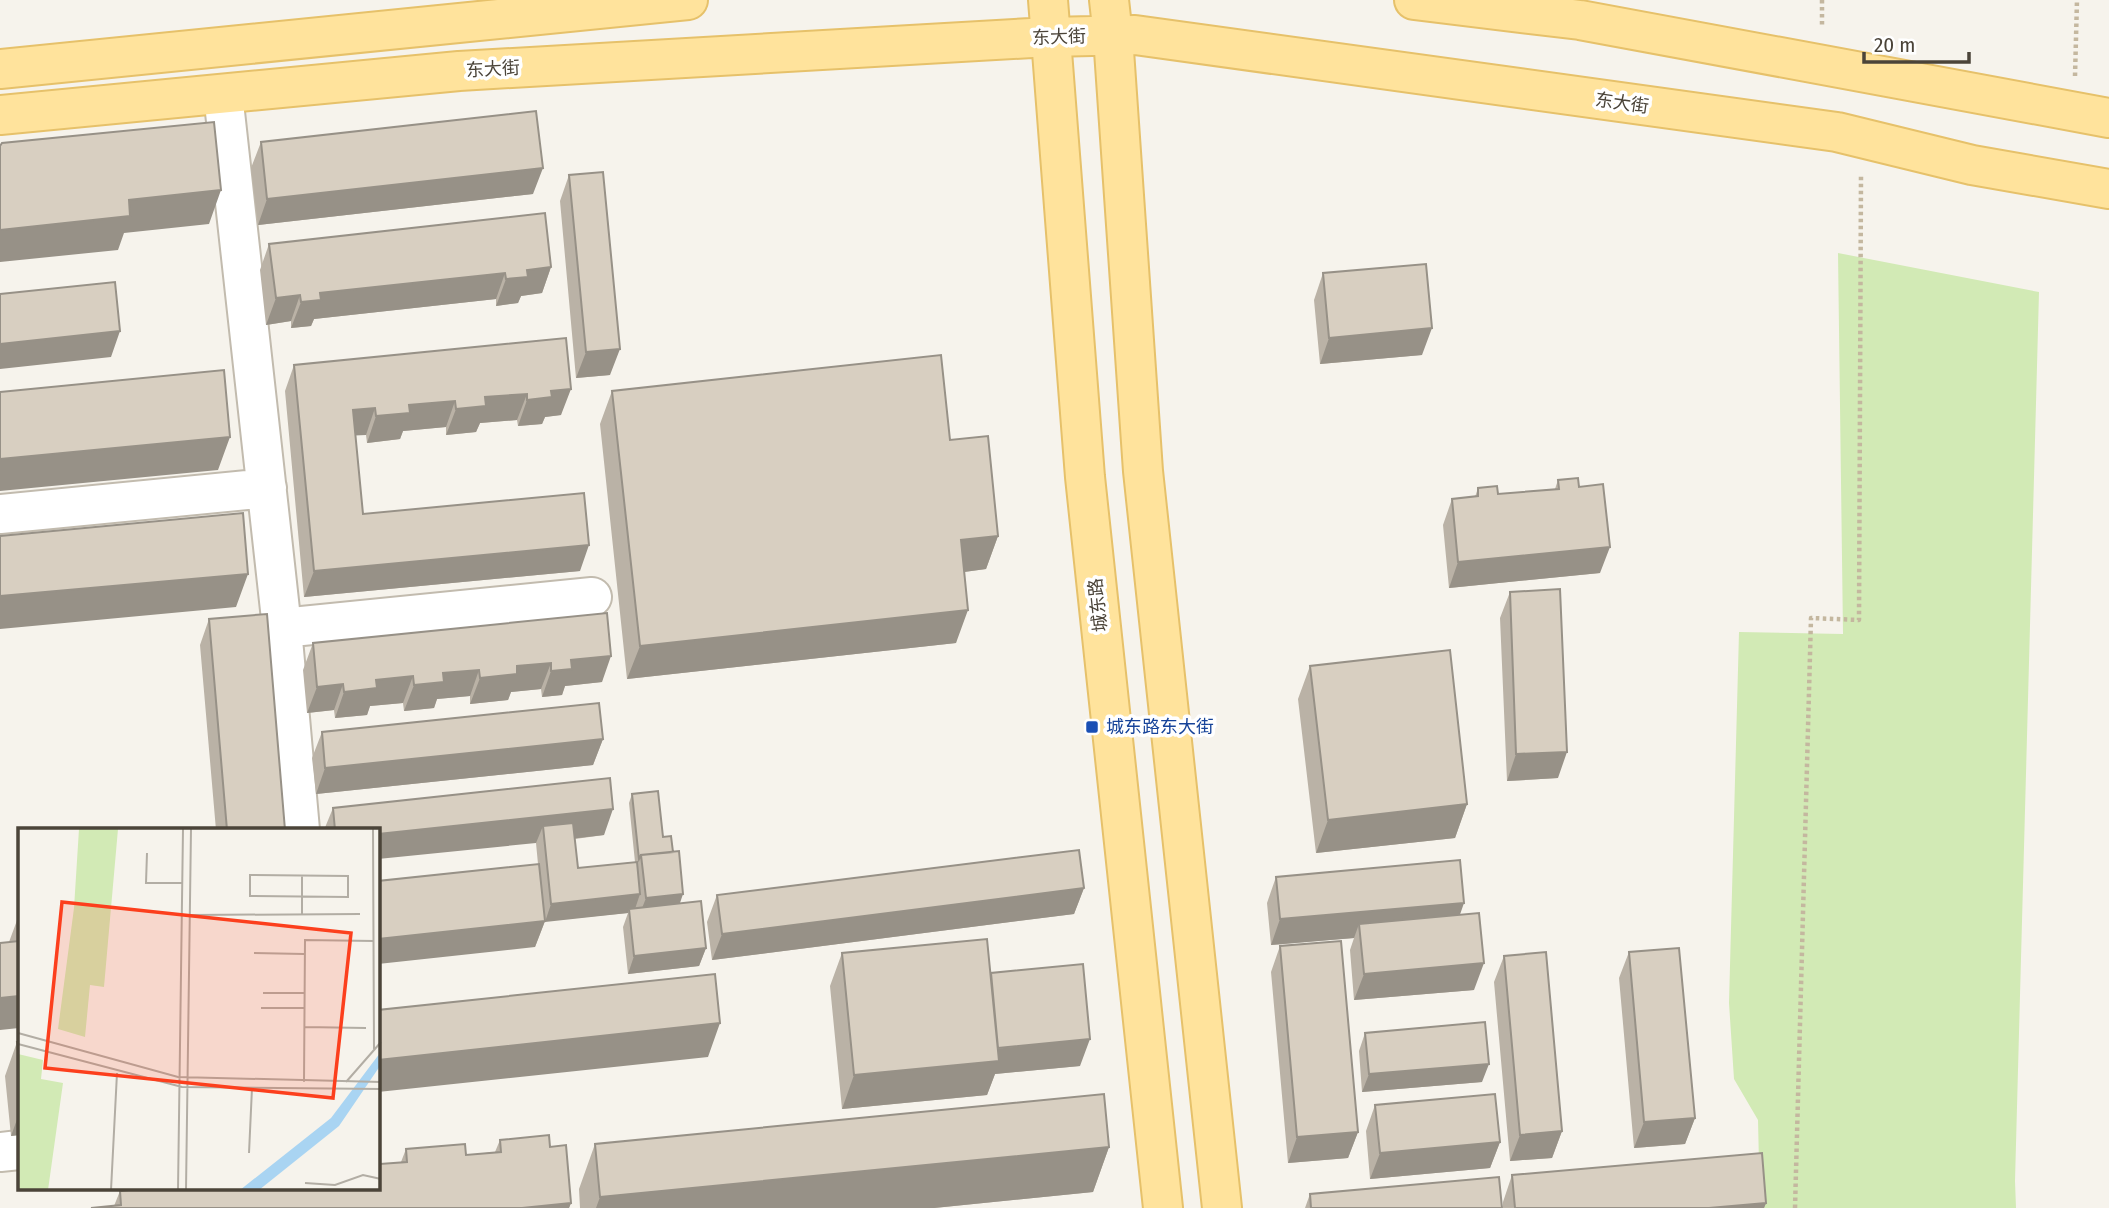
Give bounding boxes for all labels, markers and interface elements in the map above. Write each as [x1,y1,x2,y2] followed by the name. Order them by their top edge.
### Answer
[1864,21,1969,65] scale bar
[1032,25,1086,49] street label: 东大街
[1874,32,1915,58] text: 20 m
[465,57,521,81] street label: 东大街
[1594,88,1650,118] street label: 东大街
[1084,577,1112,633] street label: 城东路
[1106,716,1214,738] place label: 城东路东大街
[1084,719,1100,735] marker: 城东路东大街
[18,828,380,1190] inset map

